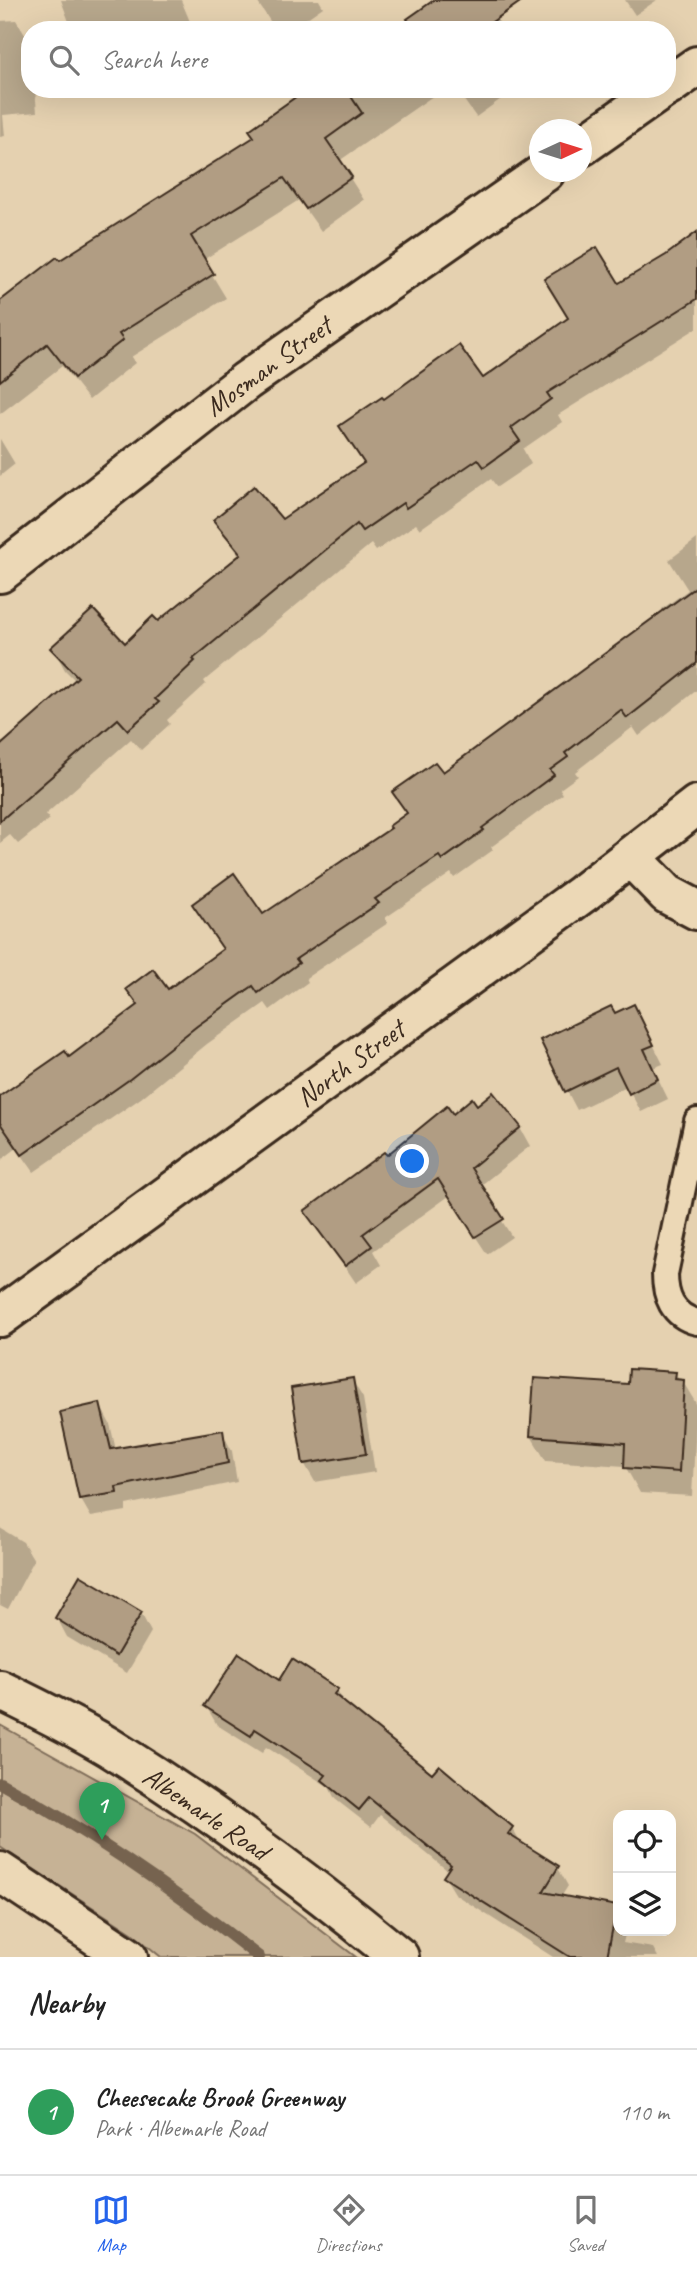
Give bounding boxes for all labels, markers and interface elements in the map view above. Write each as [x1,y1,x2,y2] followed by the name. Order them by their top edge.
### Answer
[21,21,676,98] search box
[45,41,83,79] icon: search
[101,43,207,76] text: Search here
[529,119,592,182] north arrow
[198,306,341,424] street label: Mosman Street
[289,1010,414,1114] street label: North Street
[395,1144,429,1178] your location
[136,1758,279,1870] street label: Albemarle Road
[79,1782,125,1840] pin: 1
[613,1810,676,1936] map controls
[613,1810,676,1873] button: locate
[613,1873,676,1936] button: layers
[28,1984,104,2022] text: Nearby
[95,2081,344,2114] text: Cheesecake Brook Greenway
[46,2098,56,2127] text: 1
[620,2098,669,2127] text: 110 m
[95,2114,266,2143] text: Park · Albemarle Road
[92,2191,130,2257] tab: Map
[315,2191,382,2257] tab: Directions
[567,2191,605,2257] tab: Saved

